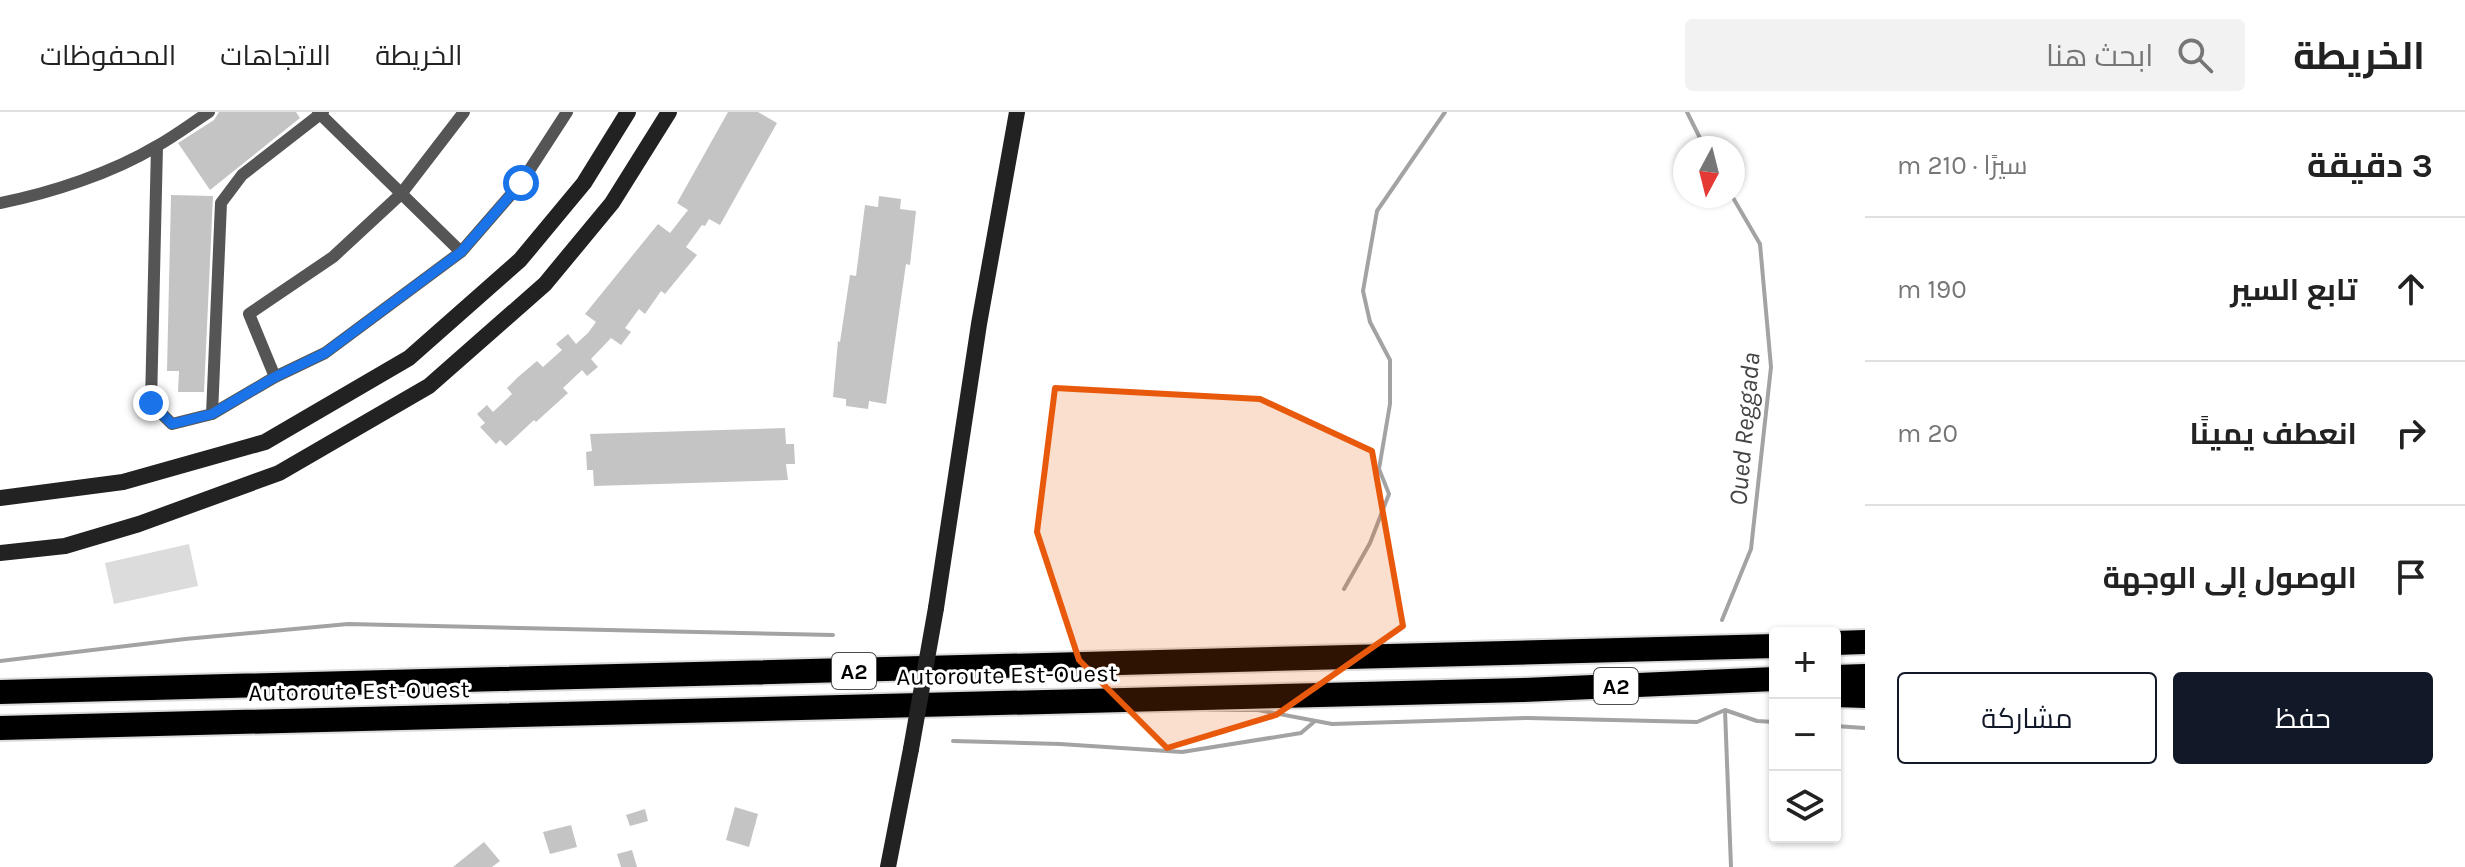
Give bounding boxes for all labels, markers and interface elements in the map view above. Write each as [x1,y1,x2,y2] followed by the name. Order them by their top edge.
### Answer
[1685,19,2245,91] search box
[2173,33,2217,77] icon: search
[2293,34,2425,79] text: الخريطة
[2046,38,2153,74] text: ابحث هنا
[40,39,176,72] text: المحفوظات
[220,39,331,72] text: الاتجاهات
[375,39,463,72] text: الخريطة
[1673,136,1745,208] north arrow
[2307,146,2433,186] text: 3 دقيقة
[1897,150,2028,181] text: سيرًا · 210 m
[503,165,539,201] route start
[2389,267,2433,311] icon: ahead
[2230,272,2357,308] text: تابع السير
[1897,274,1967,305] text: 190 m
[1722,351,1767,507] water label: Oued Reggada
[133,385,169,421] route end
[2389,411,2433,455] icon: right
[2189,416,2357,452] text: انعطف يمينًا
[1897,418,1958,449] text: 20 m
[2389,555,2433,599] icon: arrive
[2103,560,2357,596] text: الوصول إلى الوجهة
[1769,627,1841,843] map controls
[1769,627,1841,699] button: +
[832,653,876,689] road number: A2
[896,659,1118,691] street label: Autoroute Est-Ouest
[1594,668,1638,704] road number: A2
[1897,672,2157,764] button: مشاركة
[2173,672,2433,764] button: حفظ
[248,675,470,707] street label: Autoroute Est-Ouest
[1769,699,1841,771] button: −
[1769,771,1841,843] button: layers

